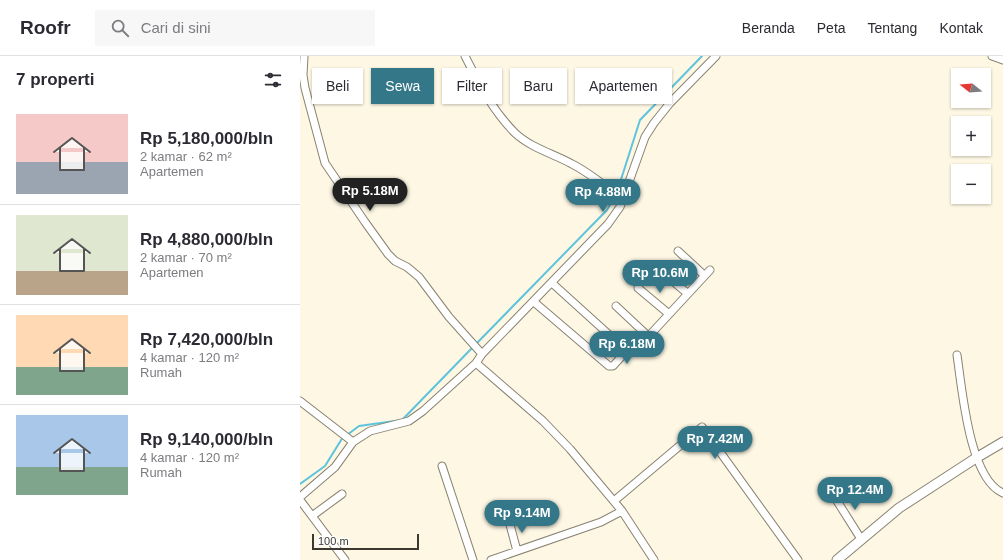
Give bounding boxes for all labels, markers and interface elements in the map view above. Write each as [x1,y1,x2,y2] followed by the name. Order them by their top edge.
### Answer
[95,10,375,46] search box
[20,17,71,38] text: Roofr
[109,17,131,39] icon: search
[141,19,211,36] text: Cari di sini
[742,20,795,36] text: Beranda
[817,20,846,36] text: Peta
[868,20,917,36] text: Tentang
[939,20,983,36] text: Kontak
[312,68,363,104] chip: Beli
[371,68,434,104] chip: Sewa
[442,68,502,104] chip: Filter
[510,68,567,104] chip: Baru
[575,68,672,104] chip: Apartemen
[951,68,991,108] north arrow
[951,68,991,204] map controls
[262,69,284,91] icon: filters
[16,70,94,89] text: 7 properti
[951,116,991,156] button: +
[140,129,273,148] text: Rp 5,180,000/bln
[48,130,96,178] icon: home
[140,149,232,164] text: 2 kamar · 62 m²
[140,164,204,179] text: Apartemen
[951,164,991,204] button: −
[329,178,411,212] pin: Rp 5.18M
[562,179,644,213] pin: Rp 4.88M
[341,183,399,198] text: Rp 5.18M
[574,184,632,199] text: Rp 4.88M
[140,230,273,249] text: Rp 4,880,000/bln
[48,231,96,279] icon: home
[140,250,232,265] text: 2 kamar · 70 m²
[619,260,701,294] pin: Rp 10.6M
[140,265,204,280] text: Apartemen
[631,265,689,280] text: Rp 10.6M
[140,330,273,349] text: Rp 7,420,000/bln
[48,331,96,379] icon: home
[586,331,668,365] pin: Rp 6.18M
[598,336,656,351] text: Rp 6.18M
[140,350,239,365] text: 4 kamar · 120 m²
[140,365,182,380] text: Rumah
[674,426,756,460] pin: Rp 7.42M
[140,430,273,449] text: Rp 9,140,000/bln
[48,431,96,479] icon: home
[686,431,744,446] text: Rp 7.42M
[140,450,239,465] text: 4 kamar · 120 m²
[140,465,182,480] text: Rumah
[814,477,896,511] pin: Rp 12.4M
[826,482,884,497] text: Rp 12.4M
[481,500,563,534] pin: Rp 9.14M
[493,505,551,520] text: Rp 9.14M
[312,532,419,551] scale bar
[318,535,349,547] text: 100 m

